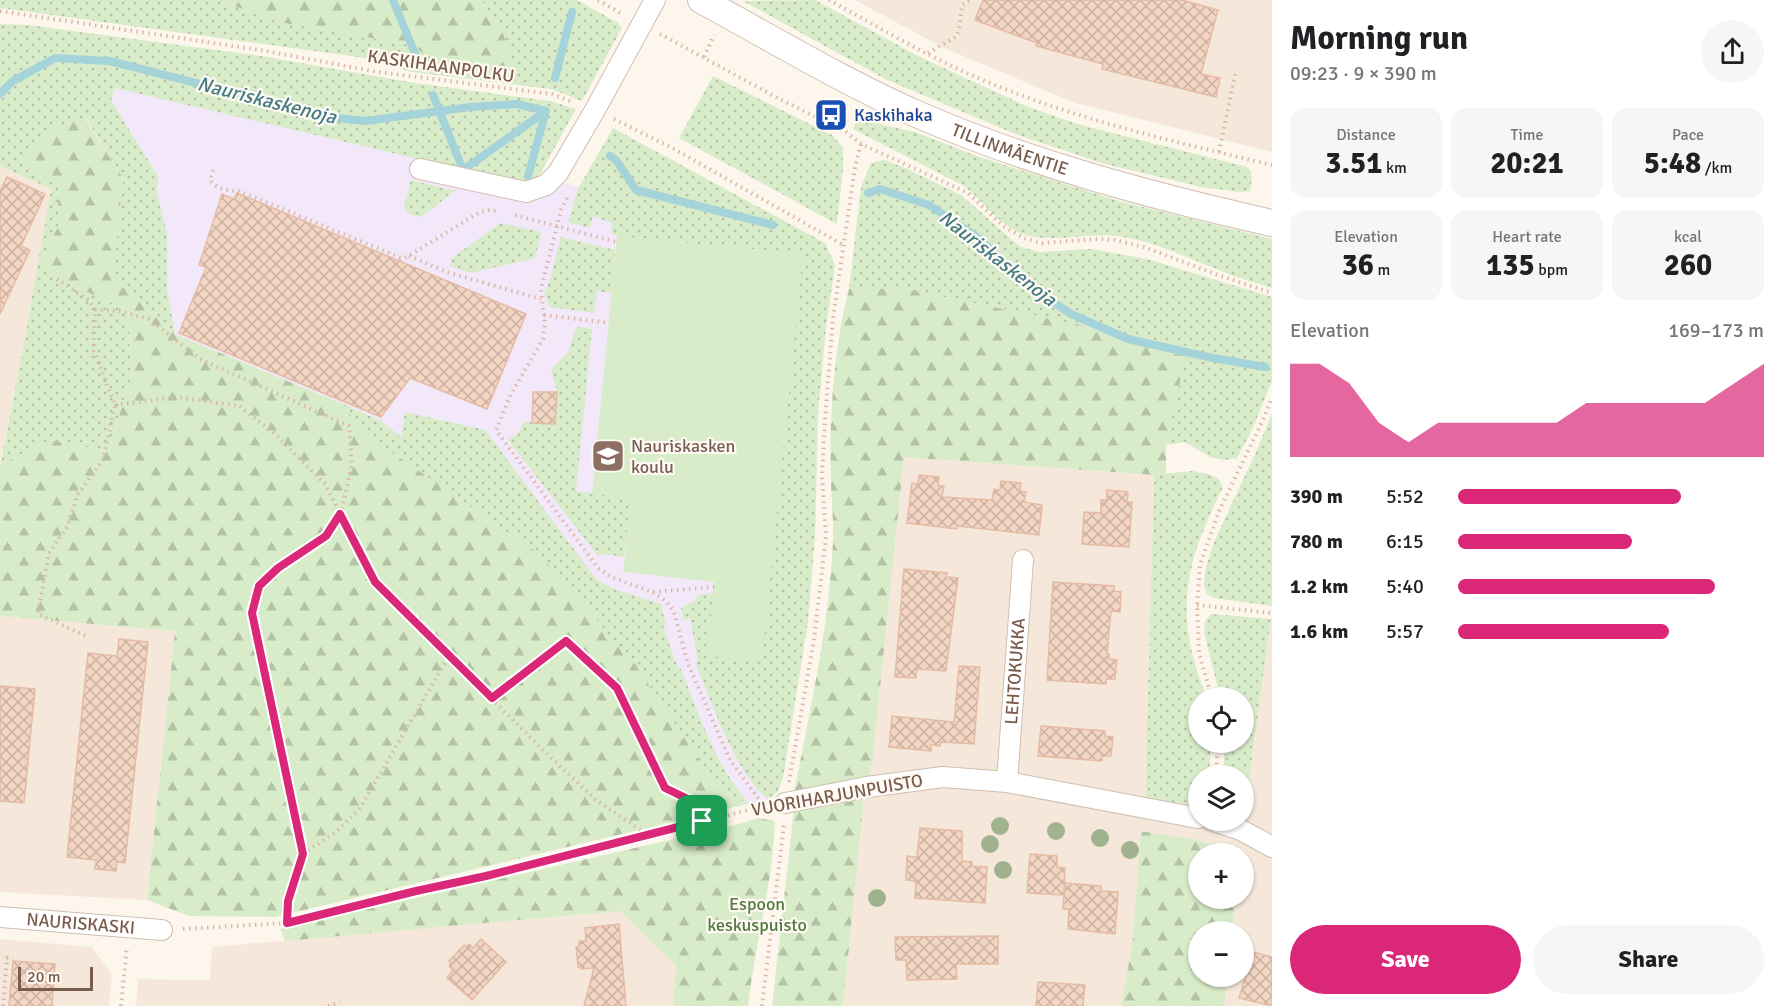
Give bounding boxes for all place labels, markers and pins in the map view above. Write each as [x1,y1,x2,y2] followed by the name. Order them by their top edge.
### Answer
[813,97,849,133] bus stop icon: Kaskihaka
[854,104,933,126] place label: Kaskihaka
[631,435,735,478] place label: Nauriskasken koulu
[590,438,626,474] school or university icon: Nauriskasken koulu
[676,795,727,846] pin

